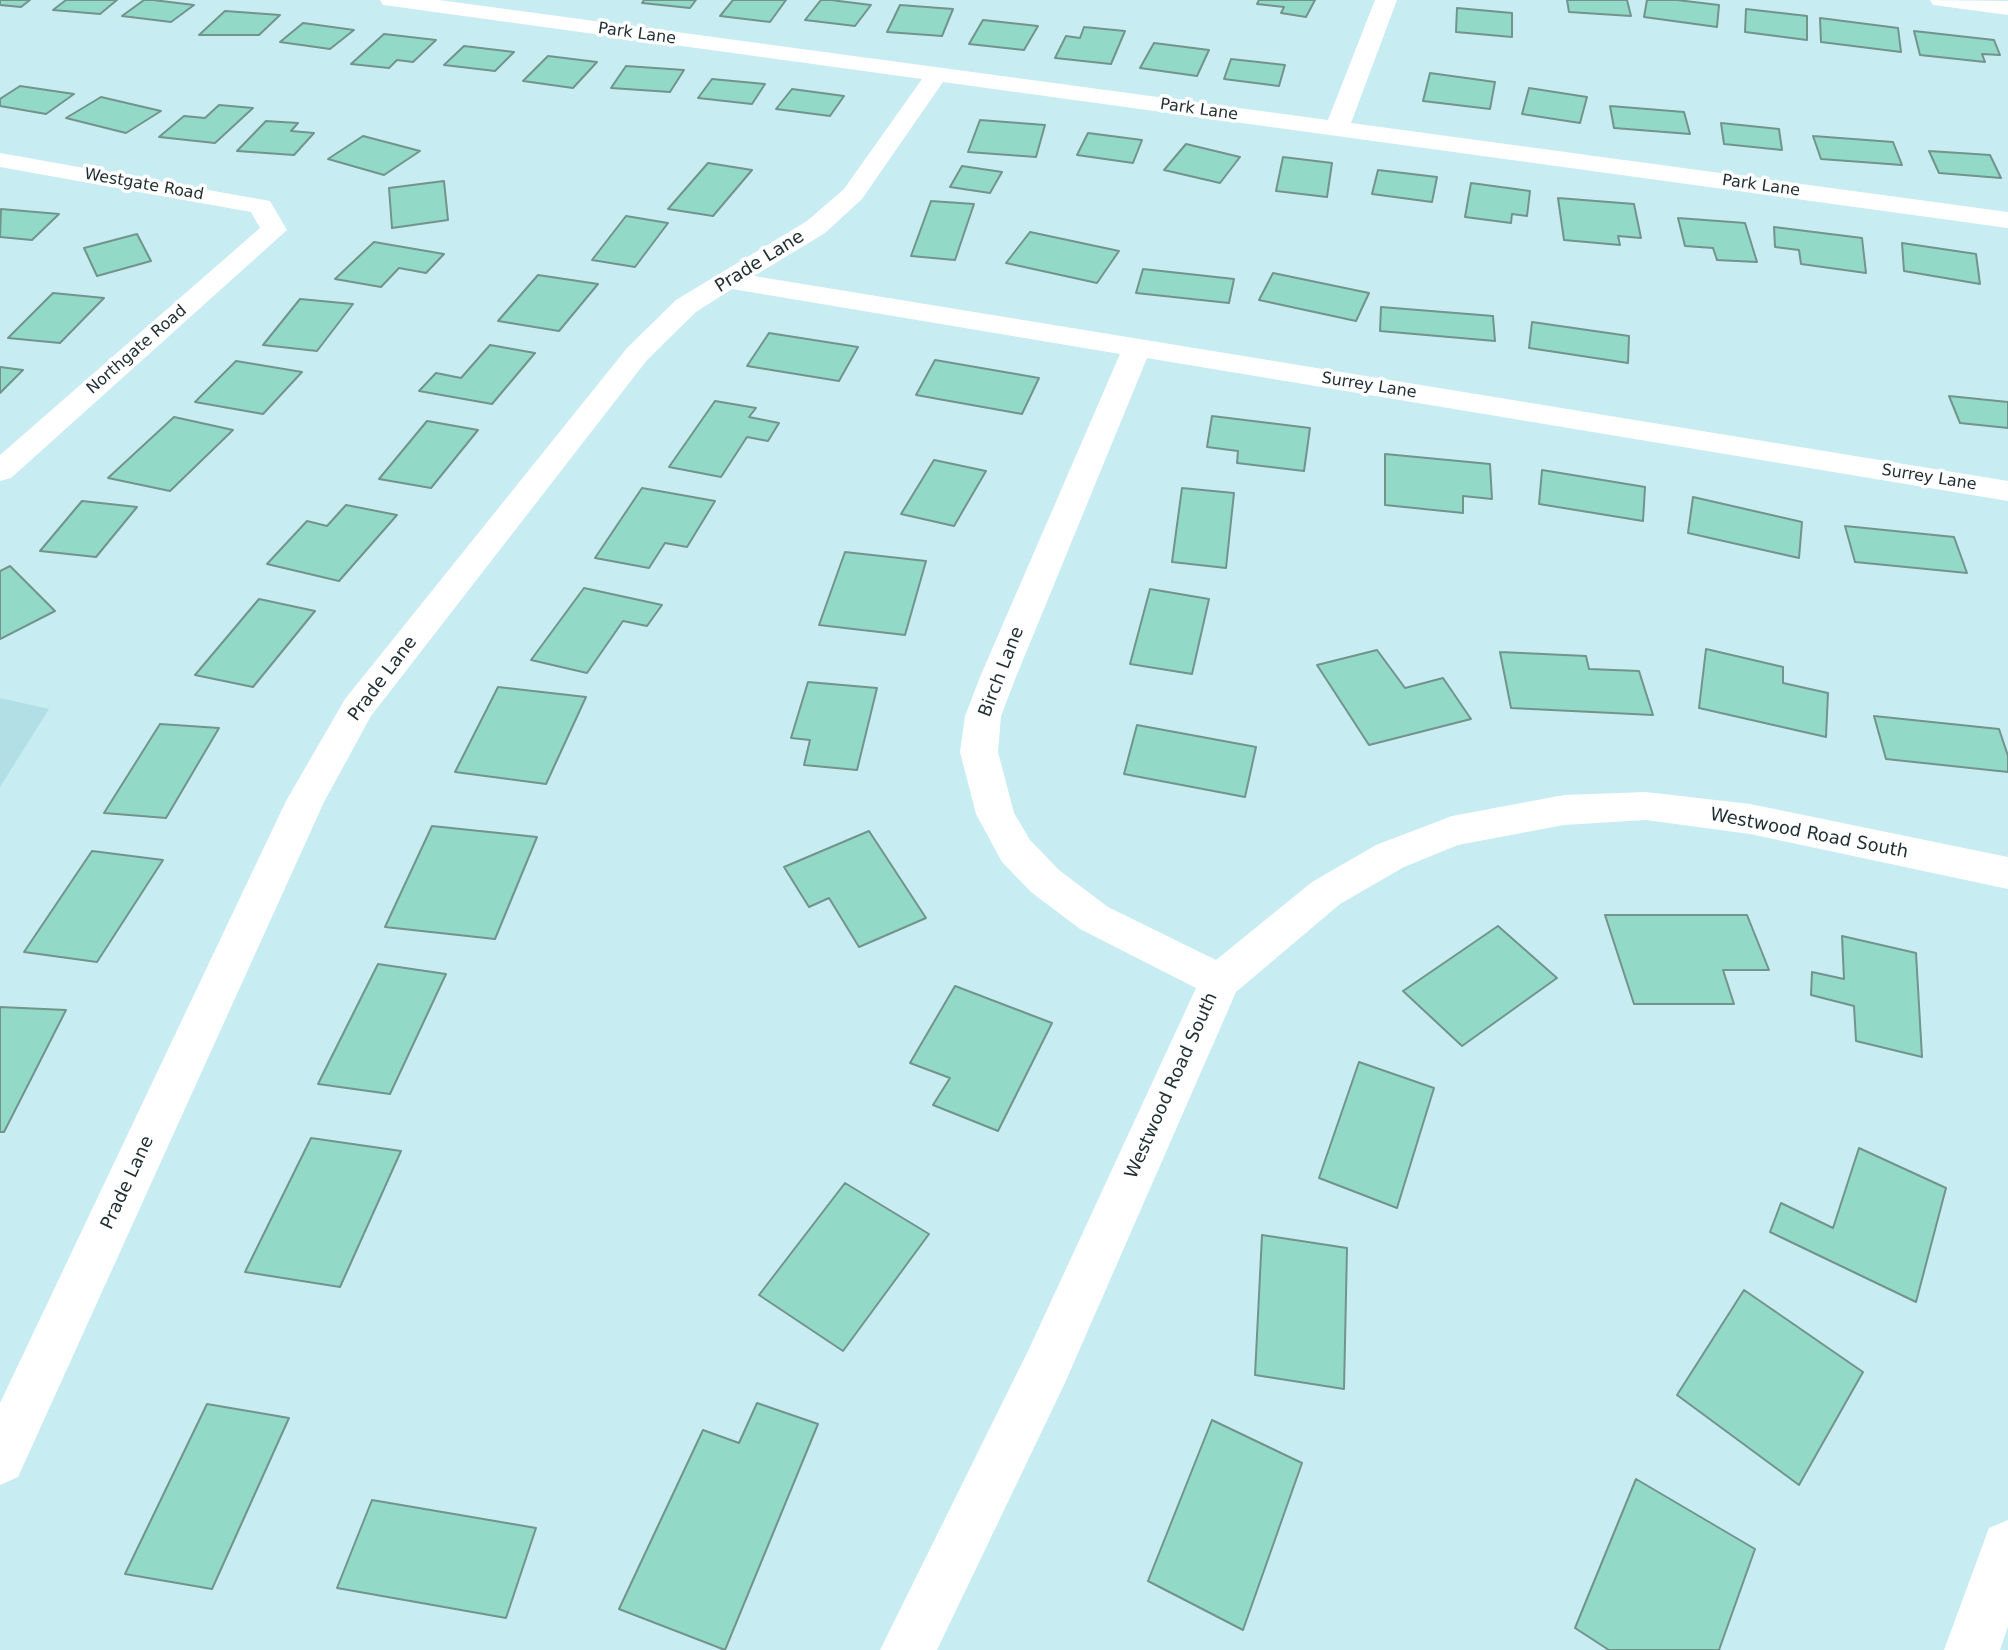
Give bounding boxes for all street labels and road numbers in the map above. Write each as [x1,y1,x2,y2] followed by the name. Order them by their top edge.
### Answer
[597,19,677,49] street label: Park Lane
[1159,95,1239,125] street label: Park Lane
[83,165,205,205] street label: Westgate Road
[1721,171,1801,201] street label: Park Lane
[712,226,808,298] street label: Prade Lane
[83,301,191,399] street label: Northgate Road
[1320,369,1418,403] street label: Surrey Lane
[1880,461,1978,495] street label: Surrey Lane
[975,624,1029,720] street label: Birch Lane
[344,632,422,726] street label: Prade Lane
[1708,804,1910,864] street label: Westwood Road South
[1121,990,1223,1182] street label: Westwood Road South
[97,1133,159,1233] street label: Prade Lane

